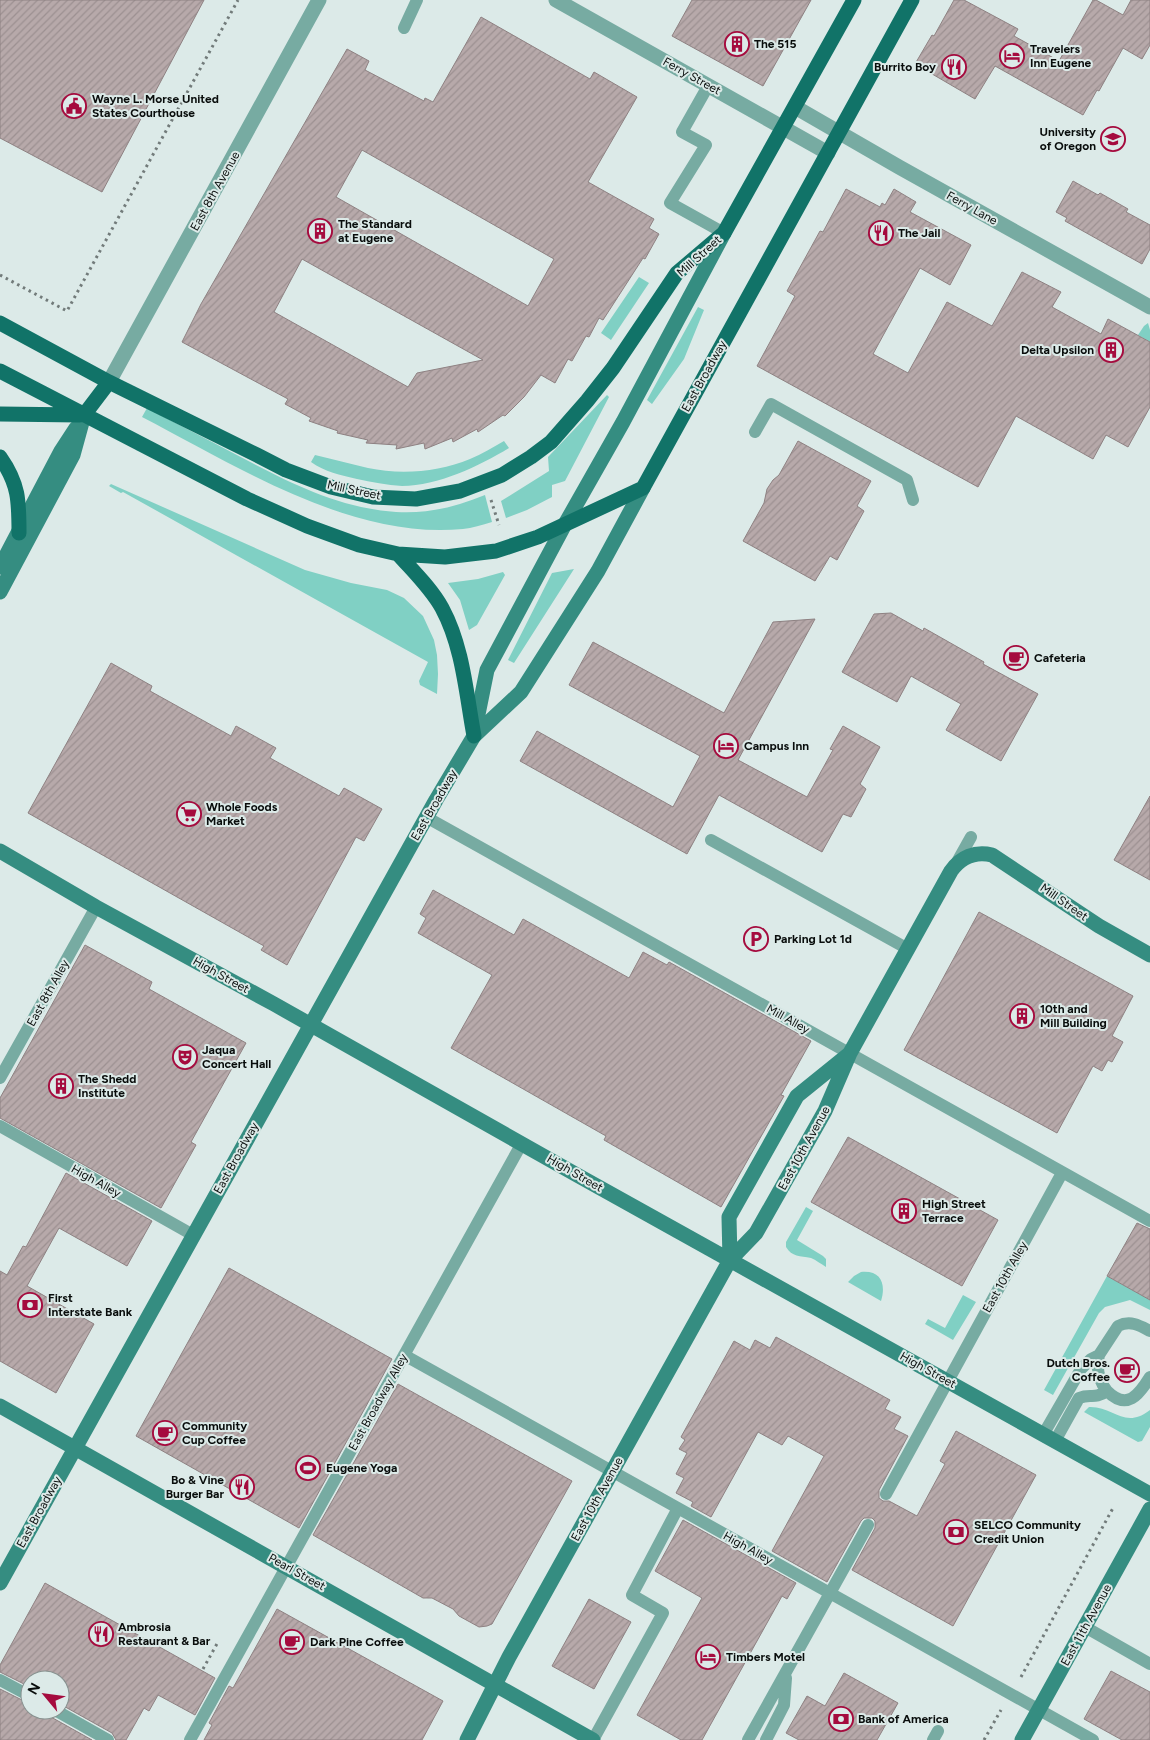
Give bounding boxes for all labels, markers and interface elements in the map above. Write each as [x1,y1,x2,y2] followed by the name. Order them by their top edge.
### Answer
[724,31,750,57] building icon: The 515
[754,37,796,51] place label: The 515
[1030,42,1092,70] place label: Travelers Inn Eugene
[999,43,1025,69] hotel icon: Travelers Inn Eugene
[661,54,724,98] street label: Ferry Street
[941,54,967,80] restaurant icon: Burrito Boy
[874,60,936,74] place label: Burrito Boy
[92,92,219,120] place label: Wayne L. Morse United States Courthouse
[61,93,87,119] public building icon: Wayne L. Morse United States Courthouse
[1039,125,1096,153] place label: University of Oregon
[1100,126,1126,152] school or university icon: University of Oregon
[187,149,243,233] street label: East 8th Avenue
[944,188,1000,228] street label: Ferry Lane
[338,217,412,245] place label: The Standard at Eugene
[307,218,333,244] building icon: The Standard at Eugene
[868,220,894,246] restaurant icon: The Jail
[898,226,941,240] place label: The Jail
[674,232,724,280] street label: Mill Street
[679,337,730,414] street label: East Broadway
[1098,337,1124,363] building icon: Delta Upsilon
[1021,343,1094,357] place label: Delta Upsilon
[326,477,383,503] street label: Mill Street
[1003,645,1029,671] cafe icon: Cafeteria
[1034,651,1086,665] place label: Cafeteria
[713,733,739,759] hotel icon: Campus Inn
[744,739,809,753] place label: Campus Inn
[408,767,460,843] street label: East Broadway
[206,800,278,828] place label: Whole Foods Market
[176,801,202,827] supermarket icon: Whole Foods Market
[1038,881,1091,924] street label: Mill Street
[743,926,769,952] parking icon: Parking Lot 1d
[774,932,852,946] place label: Parking Lot 1d
[190,954,252,996] street label: High Street
[24,957,72,1029] street label: East 8th Alley
[764,1001,813,1037] street label: Mill Alley
[1040,1002,1107,1030] place label: 10th and Mill Building
[1009,1003,1035,1029] building icon: 10th and Mill Building
[202,1043,271,1071] place label: Jaqua Concert Hall
[172,1044,198,1070] theatre icon: Jaqua Concert Hall
[78,1072,136,1100] place label: The Shedd Institute
[48,1073,74,1099] building icon: The Shedd Institute
[775,1103,833,1192] street label: East 10th Avenue
[211,1119,262,1196] street label: East Broadway
[545,1151,606,1195] street label: High Street
[69,1162,124,1201] street label: High Alley
[922,1197,986,1225] place label: High Street Terrace
[891,1198,917,1224] building icon: High Street Terrace
[980,1238,1031,1315] street label: East 10th Alley
[48,1291,133,1319] place label: First Interstate Bank
[17,1292,43,1318] bank icon: First Interstate Bank
[897,1349,959,1391] street label: High Street
[346,1351,411,1453] street label: East Broadway Alley
[1046,1356,1110,1384] place label: Dutch Bros. Coffee
[1114,1357,1140,1383] cafe icon: Dutch Bros. Coffee
[182,1419,247,1447] place label: Community Cup Coffee
[152,1420,178,1446] cafe icon: Community Cup Coffee
[568,1454,626,1543] street label: East 10th Avenue
[295,1455,321,1481] sports icon: Eugene Yoga
[326,1461,397,1475] place label: Eugene Yoga
[14,1473,65,1550] street label: East Broadway
[166,1473,224,1501] place label: Bo & Vine Burger Bar
[229,1474,255,1500] restaurant icon: Bo & Vine Burger Bar
[974,1518,1081,1546] place label: SELCO Community Credit Union
[943,1519,969,1545] bank icon: SELCO Community Credit Union
[721,1529,776,1568] street label: High Alley
[266,1551,328,1594] street label: Pearl Street
[1058,1581,1114,1668] street label: East 11th Avenue
[118,1620,211,1648] place label: Ambrosia Restaurant & Bar
[88,1621,114,1647] restaurant icon: Ambrosia Restaurant & Bar
[279,1629,305,1655] cafe icon: Dark Pine Coffee
[310,1635,404,1649] place label: Dark Pine Coffee
[695,1644,721,1670] hotel icon: Timbers Motel
[726,1650,805,1664] place label: Timbers Motel
[20,1670,70,1720] north arrow
[24,1680,44,1698] text: N
[828,1706,854,1732] bank icon: Bank of America
[858,1712,949,1726] place label: Bank of America

